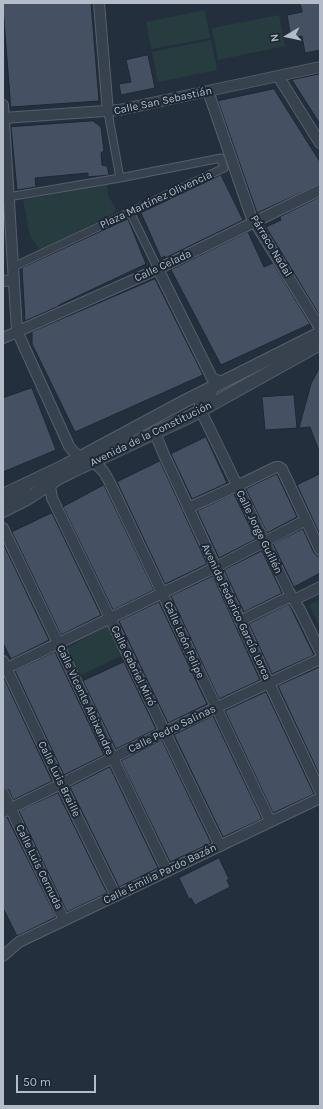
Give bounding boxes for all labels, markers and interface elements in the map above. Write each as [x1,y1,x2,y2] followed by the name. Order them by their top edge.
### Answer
[267,16,307,56] north arrow
[268,33,282,43] text: N
[113,84,213,118] street label: Calle San Sebastián
[98,168,214,232] street label: Plaza Martínez Olivencia
[247,213,295,279] street label: Párraco Nadal
[132,247,194,285] street label: Calle Celada
[88,399,214,469] street label: Avenida de la Constitución
[233,488,285,576] street label: Calle Jorge Guillén
[199,542,273,682] street label: Avenida Federico García Lorca
[161,599,207,681] street label: Calle León Felipe
[108,624,158,708] street label: Calle Gabriel Miró
[54,643,116,757] street label: Calle Vicente Aleixandre
[126,702,218,756] street label: Calle Pedro Salinas
[35,739,83,819] street label: Calle Luis Braille
[13,822,65,912] street label: Calle Luis Cernuda
[101,841,219,907] street label: Calle Emilia Pardo Bazán
[18,1067,98,1093] scale bar
[23,1075,51,1089] text: 50 m

